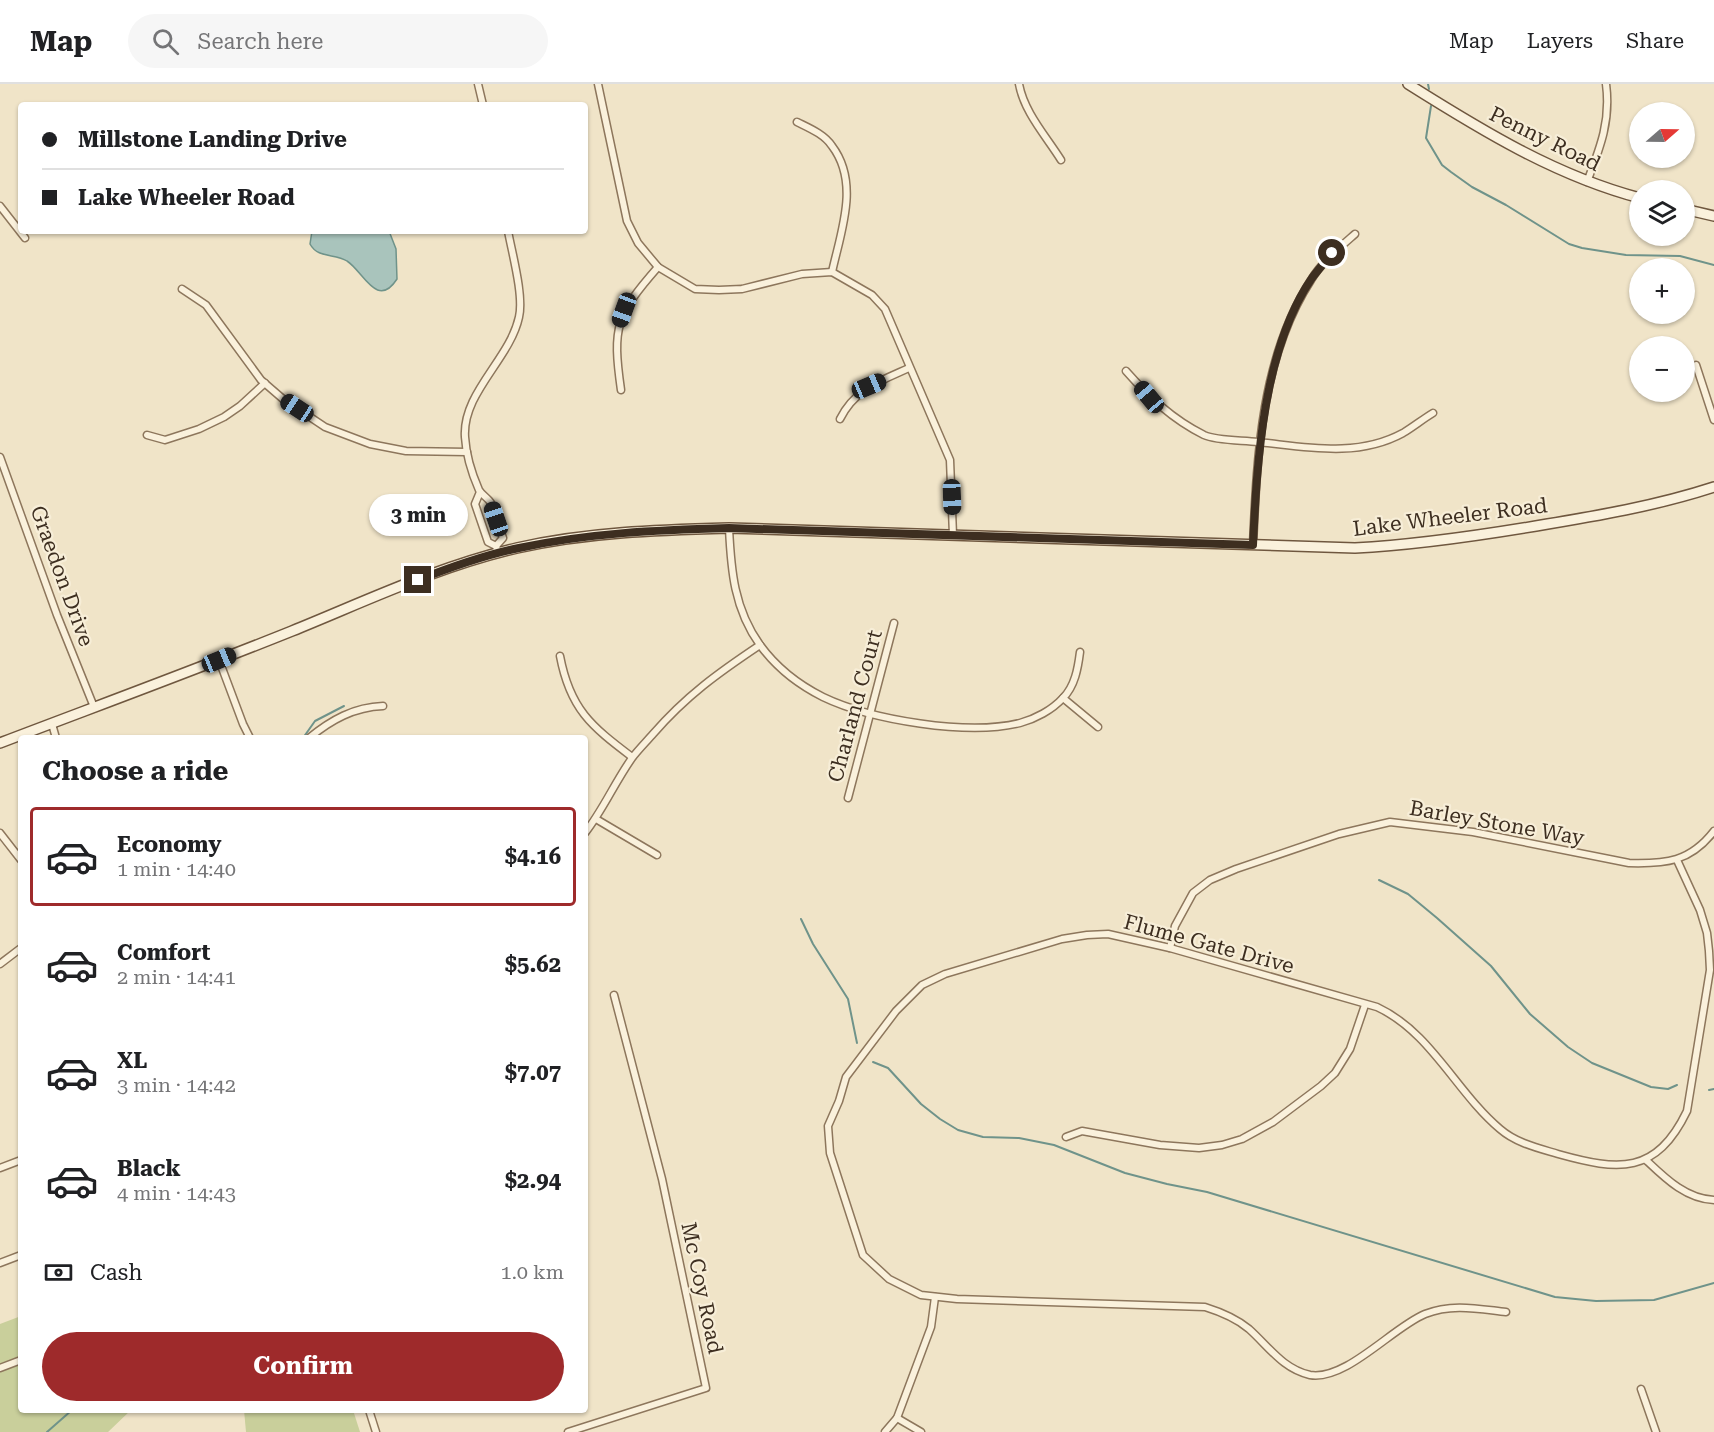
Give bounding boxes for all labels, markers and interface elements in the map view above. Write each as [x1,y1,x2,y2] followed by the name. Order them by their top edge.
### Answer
[128,14,548,68] search box
[30,25,92,58] text: Map
[149,25,182,58] icon: search
[197,29,323,54] text: Search here
[1449,29,1494,53] text: Map
[1527,29,1593,53] text: Layers
[1626,29,1684,53] text: Share
[1485,102,1605,176] street label: Penny Road
[1629,102,1695,168] north arrow
[1629,102,1695,402] map controls
[78,127,347,152] text: Millstone Landing Drive
[1629,180,1695,246] button: layers
[78,185,295,210] text: Lake Wheeler Road
[1318,239,1345,266] route start
[1629,258,1695,324] button: +
[609,290,639,330] car
[1629,336,1695,402] button: −
[849,371,889,401] car
[1131,377,1167,417] car
[277,391,317,425] car
[942,479,962,515] car
[368,493,468,535] callout: 3 min
[1351,493,1549,541] street label: Lake Wheeler Road
[482,499,510,539] car
[25,502,99,650] street label: Graedon Drive
[391,503,446,527] text: 3 min
[404,566,431,593] route end
[823,627,887,785] street label: Charland Court
[199,645,239,675] car
[42,755,228,787] text: Choose a ride
[1408,796,1587,850] street label: Barley Stone Way
[45,830,99,884] icon: car
[117,832,221,857] text: Economy
[505,844,561,869] text: $4.16
[117,857,236,881] text: 1 min · 14:40
[1121,910,1297,978] street label: Flume Gate Drive
[45,938,99,992] icon: car
[117,940,210,965] text: Comfort
[505,952,561,977] text: $5.62
[117,965,236,989] text: 2 min · 14:41
[45,1046,99,1100] icon: car
[117,1048,147,1073] text: XL
[505,1060,561,1085] text: $7.07
[117,1073,236,1097] text: 3 min · 14:42
[45,1154,99,1208] icon: car
[117,1156,181,1181] text: Black
[505,1168,561,1193] text: $2.94
[117,1181,236,1205] text: 4 min · 14:43
[676,1220,728,1356] street label: Mc Coy Road
[42,1256,75,1289] icon: cash
[90,1260,142,1285] text: Cash
[500,1260,564,1284] text: 1.0 km
[42,1332,564,1401] button: Confirm

